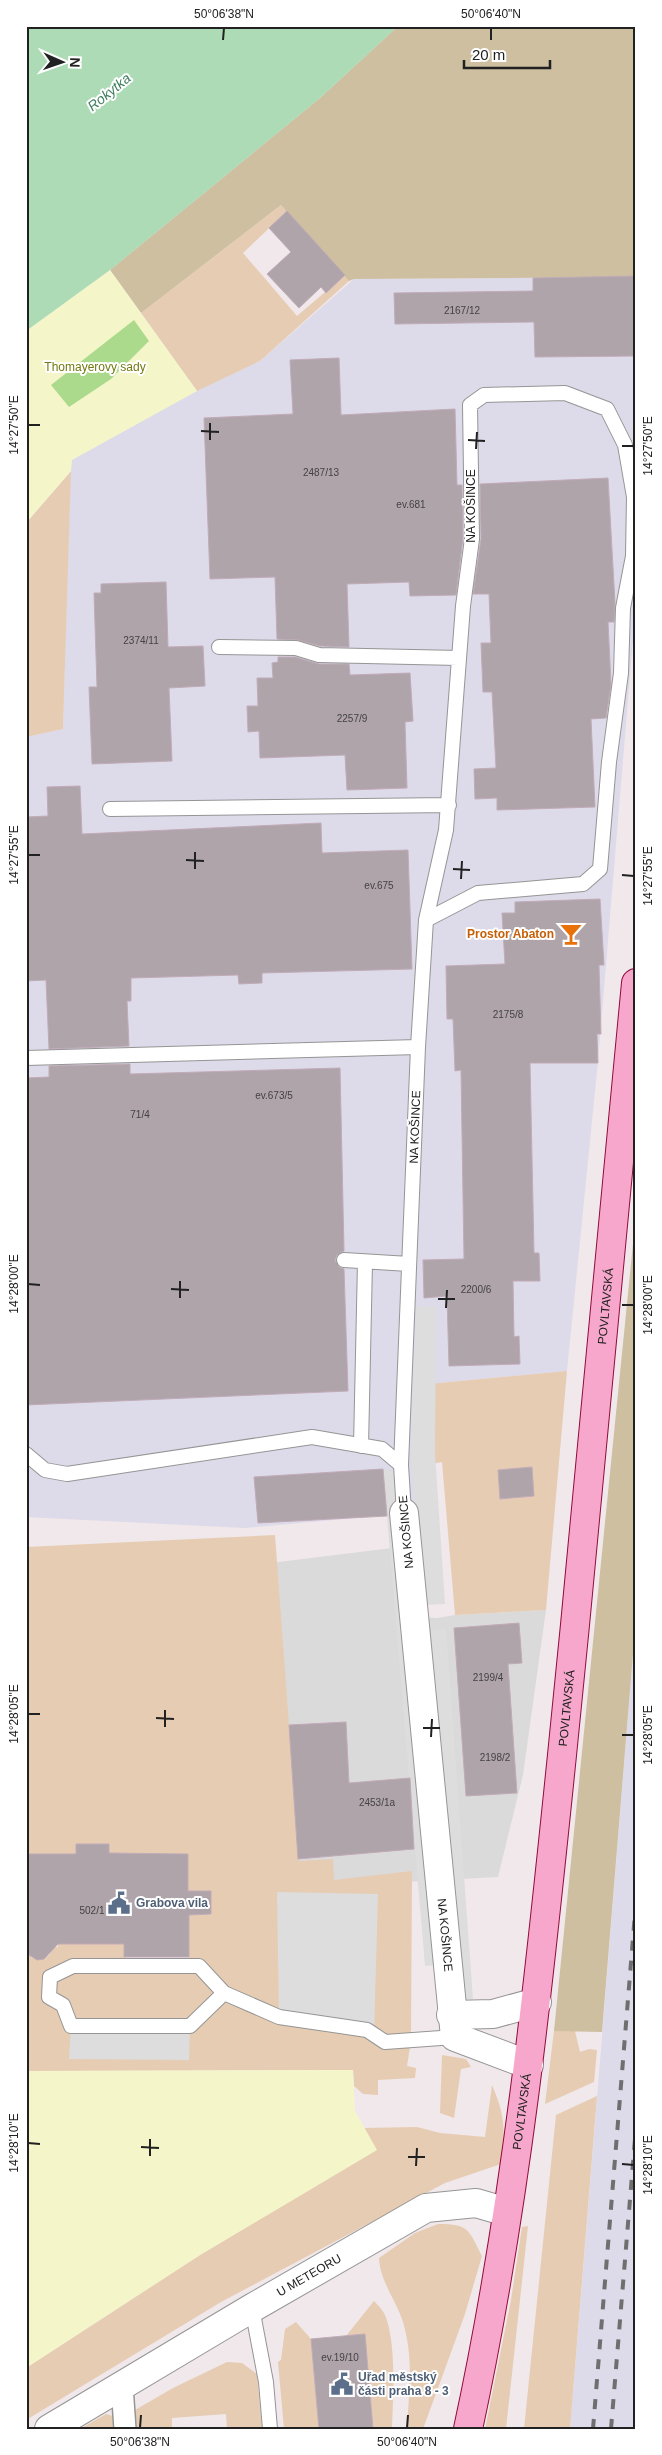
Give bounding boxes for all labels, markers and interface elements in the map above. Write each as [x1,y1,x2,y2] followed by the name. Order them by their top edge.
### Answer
[194,7,254,21] text: 50°06'38"N
[461,7,521,21] text: 50°06'40"N
[38,38,88,88] north arrow
[464,38,551,70] scale bar
[472,46,505,63] text: 20 m
[67,57,83,68] text: N
[84,70,134,114] water label: Rokytka
[444,305,481,316] house number: 2167/12
[44,360,146,374] park label: Thomayerovy sady
[7,395,21,455] text: 14°27'50"E
[641,416,655,476] text: 14°27'50"E
[303,467,340,478] house number: 2487/13
[463,469,478,543] street label: NA KOŠINCE
[396,499,426,510] house number: ev.681
[123,635,159,646] house number: 2374/11
[337,713,368,724] house number: 2257/9
[7,825,21,885] text: 14°27'55"E
[641,846,655,906] text: 14°27'55"E
[364,880,394,891] house number: ev.675
[558,921,584,947] bar icon: Prostor Abaton
[467,927,554,941] place label: Prostor Abaton
[493,1009,524,1020] house number: 2175/8
[255,1090,293,1101] house number: ev.673/5
[406,1090,423,1164] street label: NA KOŠINCE
[130,1109,150,1120] house number: 71/4
[7,1254,21,1314] text: 14°28'00"E
[595,1267,616,1345] street label: POVLTAVSKÁ
[641,1275,655,1335] text: 14°28'00"E
[461,1284,492,1295] house number: 2200/6
[395,1495,416,1569] street label: NA KOŠINCE
[556,1669,578,1747] street label: POVLTAVSKÁ
[473,1672,504,1683] house number: 2199/4
[7,1684,21,1744] text: 14°28'05"E
[641,1705,655,1765] text: 14°28'05"E
[480,1752,511,1763] house number: 2198/2
[359,1797,396,1808] house number: 2453/1a
[106,1890,132,1916] public building icon: Grabova vila
[136,1896,208,1910] place label: Grabova vila
[435,1898,456,1972] street label: NA KOŠINCE
[79,1905,105,1916] house number: 502/1
[510,2073,534,2151] street label: POVLTAVSKÁ
[7,2113,21,2173] text: 14°28'10"E
[641,2135,655,2195] text: 14°28'10"E
[274,2251,344,2299] street label: U METEORU
[321,2352,359,2363] house number: ev.19/10
[358,2370,449,2398] place label: Uřad městský části praha 8 - 3
[329,2371,355,2397] public building icon: Uřad městský části praha 8 - 3
[110,2435,170,2449] text: 50°06'38"N
[377,2435,437,2449] text: 50°06'40"N

